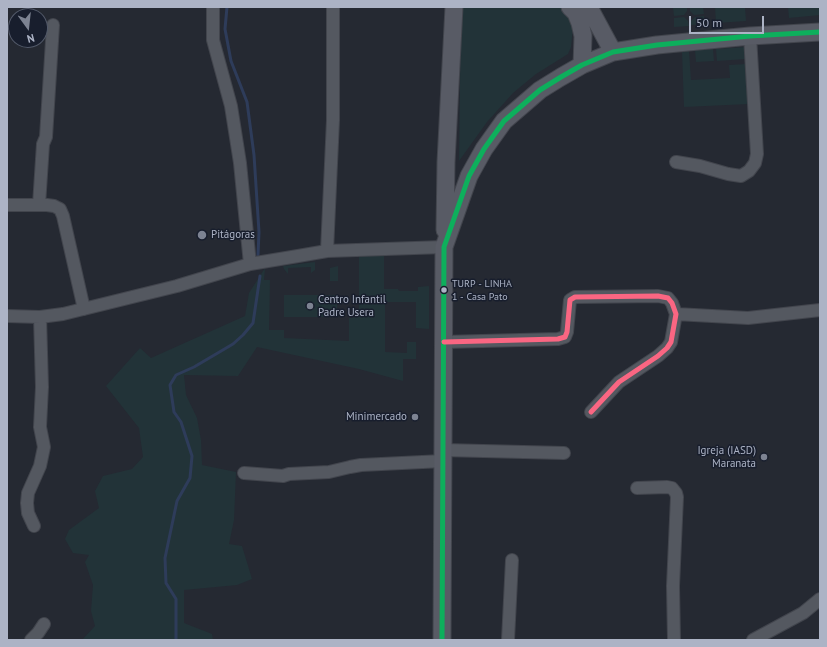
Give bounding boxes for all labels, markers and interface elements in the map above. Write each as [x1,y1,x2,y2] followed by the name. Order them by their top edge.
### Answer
[8,8,48,48] north arrow
[691,8,766,34] scale bar
[696,15,722,30] text: 50 m
[26,31,36,46] text: N
[211,228,255,242] place label: Pitágoras
[196,229,208,241] marker: Pitágoras
[452,278,512,302] place label: TURP - LINHA 1 - Casa Pato
[439,285,449,295] marker: TURP - LINHA 1 - Casa Pato
[318,293,386,319] place label: Centro Infantil Padre Usera
[305,301,315,311] marker: Centro Infantil Padre Usera
[346,410,407,424] place label: Minimercado
[410,412,420,422] marker: Minimercado
[697,444,756,470] place label: Igreja (IASD) Maranata
[759,452,769,462] marker: Igreja (IASD) Maranata

